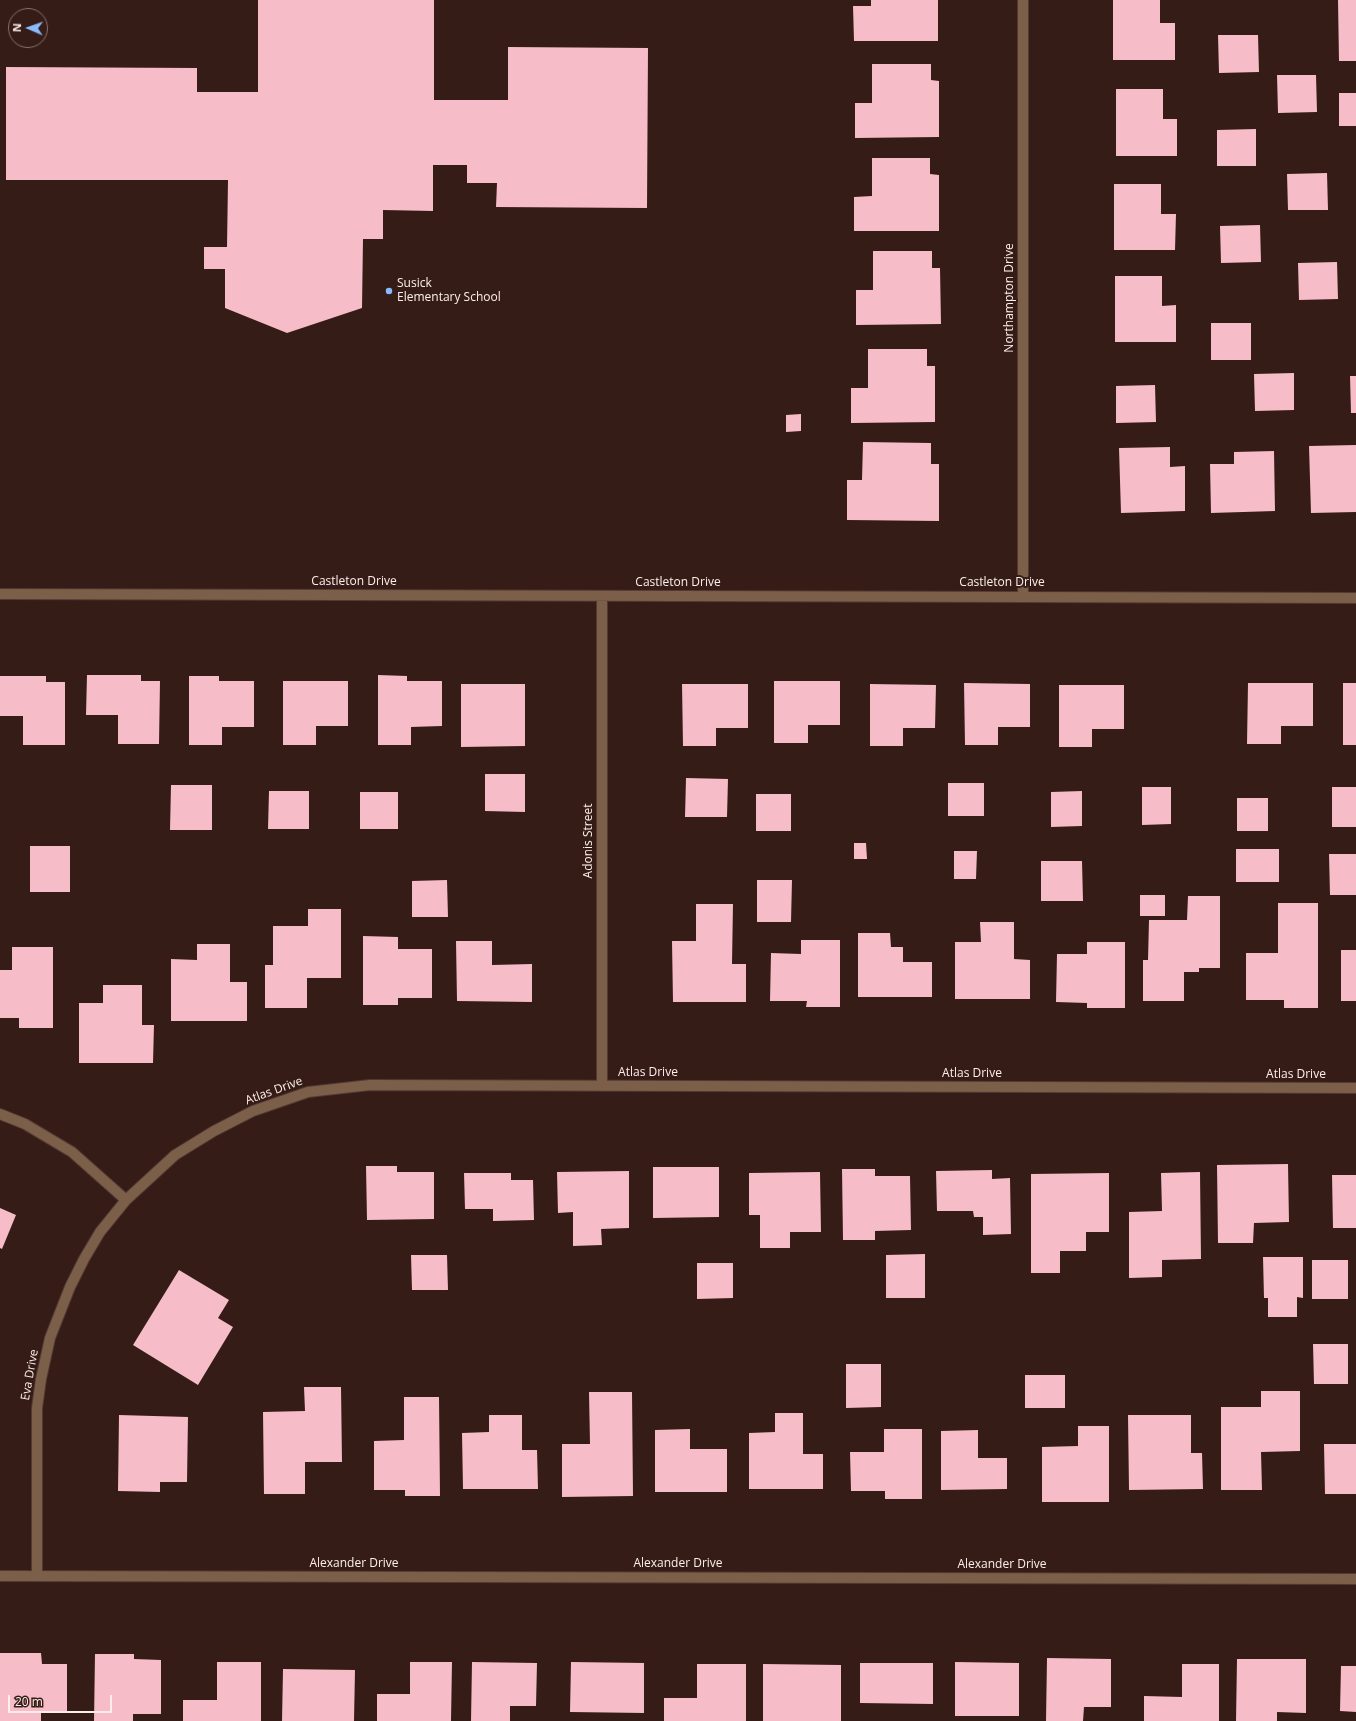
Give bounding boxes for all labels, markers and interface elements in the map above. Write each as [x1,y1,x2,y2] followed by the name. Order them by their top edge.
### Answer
[8,8,48,48] north arrow
[9,23,24,32] text: N
[1003,243,1017,353] street label: Northampton Drive
[397,277,501,305] place label: Susick Elementary School
[384,286,394,296] marker: Susick Elementary School
[311,575,397,589] street label: Castleton Drive
[635,576,721,590] street label: Castleton Drive
[959,576,1045,590] street label: Castleton Drive
[582,804,596,878] street label: Adonis Street
[618,1066,678,1080] street label: Atlas Drive
[942,1067,1002,1081] street label: Atlas Drive
[1266,1068,1326,1082] street label: Atlas Drive
[243,1074,305,1108] street label: Atlas Drive
[18,1348,42,1402] street label: Eva Drive
[309,1557,399,1571] street label: Alexander Drive
[633,1557,723,1571] street label: Alexander Drive
[957,1558,1047,1572] street label: Alexander Drive
[10,1687,114,1713] scale bar
[15,1693,43,1710] text: 20 m

